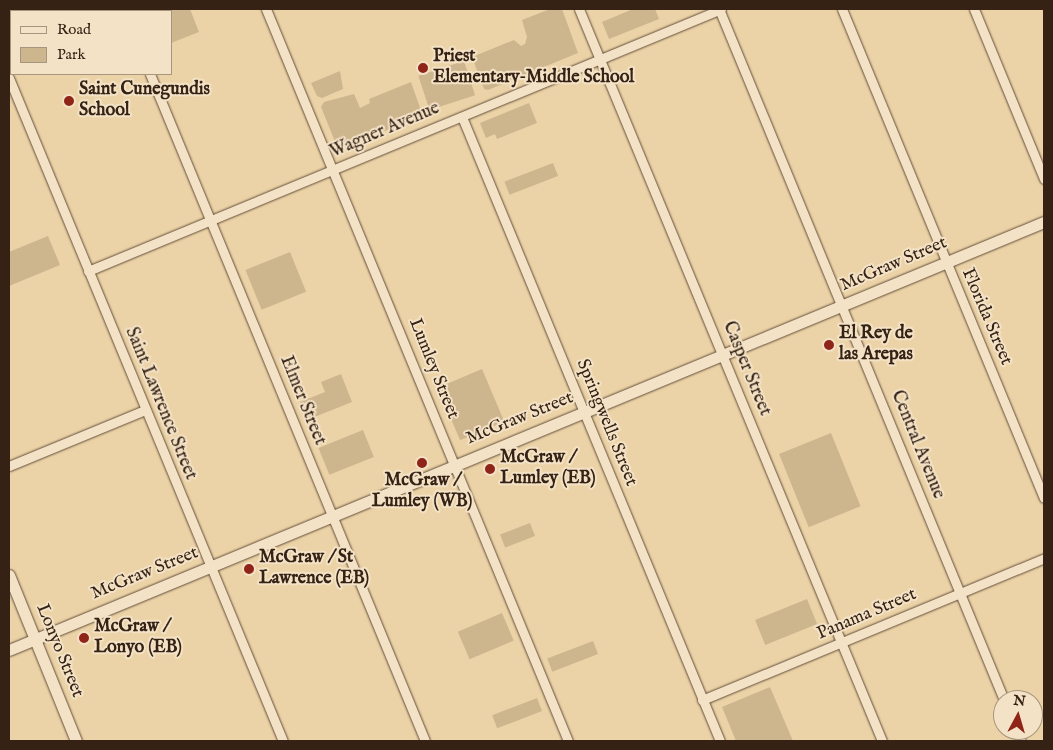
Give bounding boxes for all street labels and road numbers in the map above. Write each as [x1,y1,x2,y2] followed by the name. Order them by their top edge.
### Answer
[327,98,443,164] street label: Wagner Avenue
[838,233,950,297] street label: McGraw Street
[956,265,1016,369] street label: Florida Street
[403,316,463,422] street label: Lumley Street
[717,318,775,420] street label: Casper Street
[120,325,200,483] street label: Saint Lawrence Street
[274,353,330,449] street label: Elmer Street
[571,356,641,490] street label: Springwells Street
[463,388,577,450] street label: McGraw Street
[885,388,949,502] street label: Central Avenue
[88,543,202,605] street label: McGraw Street
[814,584,920,646] street label: Panama Street
[30,601,88,701] street label: Lonyo Street

